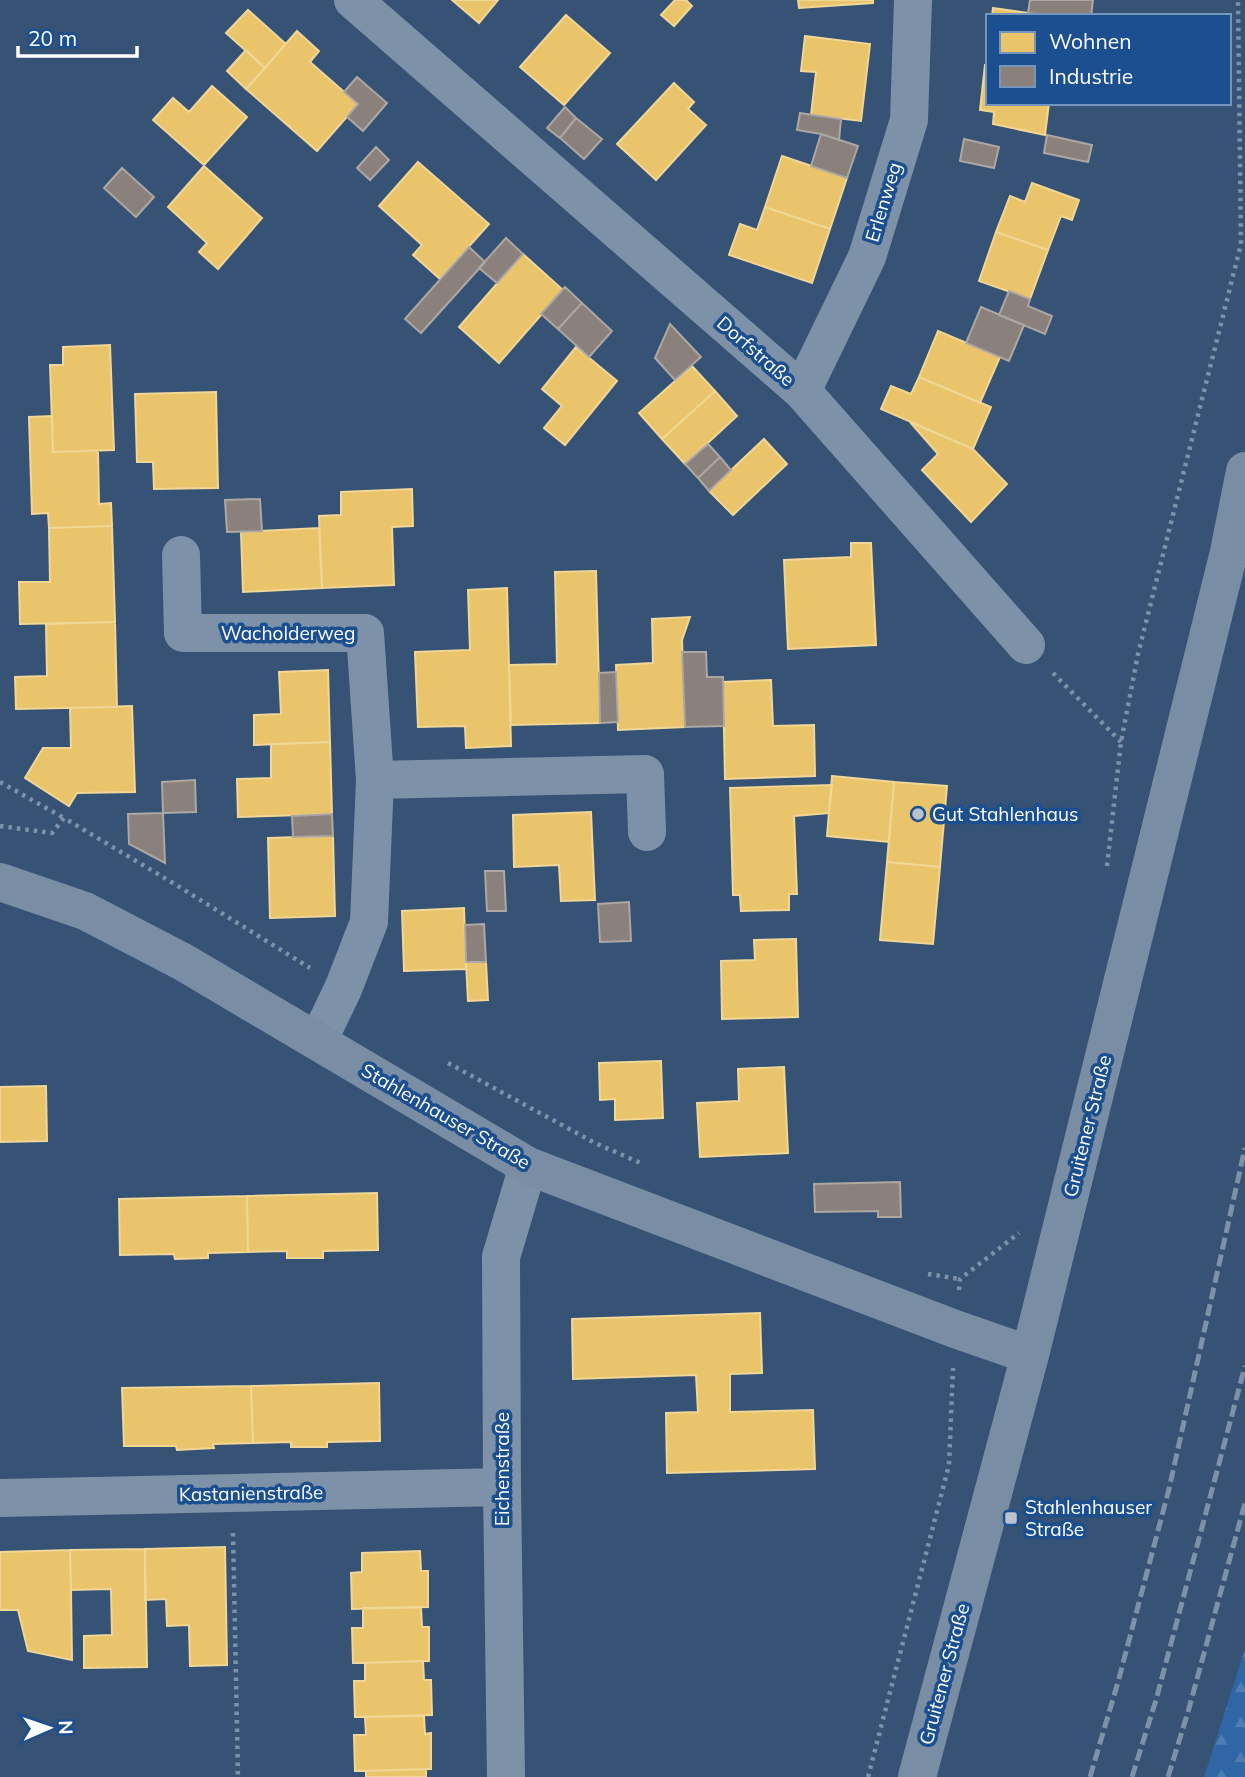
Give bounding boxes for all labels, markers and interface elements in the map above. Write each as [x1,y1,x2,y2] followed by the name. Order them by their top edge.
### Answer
[18,14,136,58] scale bar
[986,14,1231,105] legend
[28,25,77,51] text: 20 m
[1049,28,1131,54] text: Wohnen
[1049,63,1133,89] text: Industrie
[860,159,906,245] street label: Erlenweg
[712,311,800,391] street label: Dorfstraße
[221,621,355,645] street label: Wacholderweg
[932,802,1078,826] place label: Gut Stahlenhaus
[910,806,926,822] marker: Gut Stahlenhaus
[1058,1052,1116,1200] street label: Gruitener Straße
[357,1058,535,1174] street label: Stahlenhauser Straße
[490,1412,514,1526] street label: Eichenstraße
[179,1480,323,1506] street label: Kastanienstraße
[1025,1495,1152,1541] place label: Stahlenhauser Straße
[1003,1510,1019,1526] marker: Stahlenhauser Straße
[914,1601,974,1747] street label: Gruitener Straße
[14,1693,84,1763] north arrow
[54,1720,78,1735] text: N

